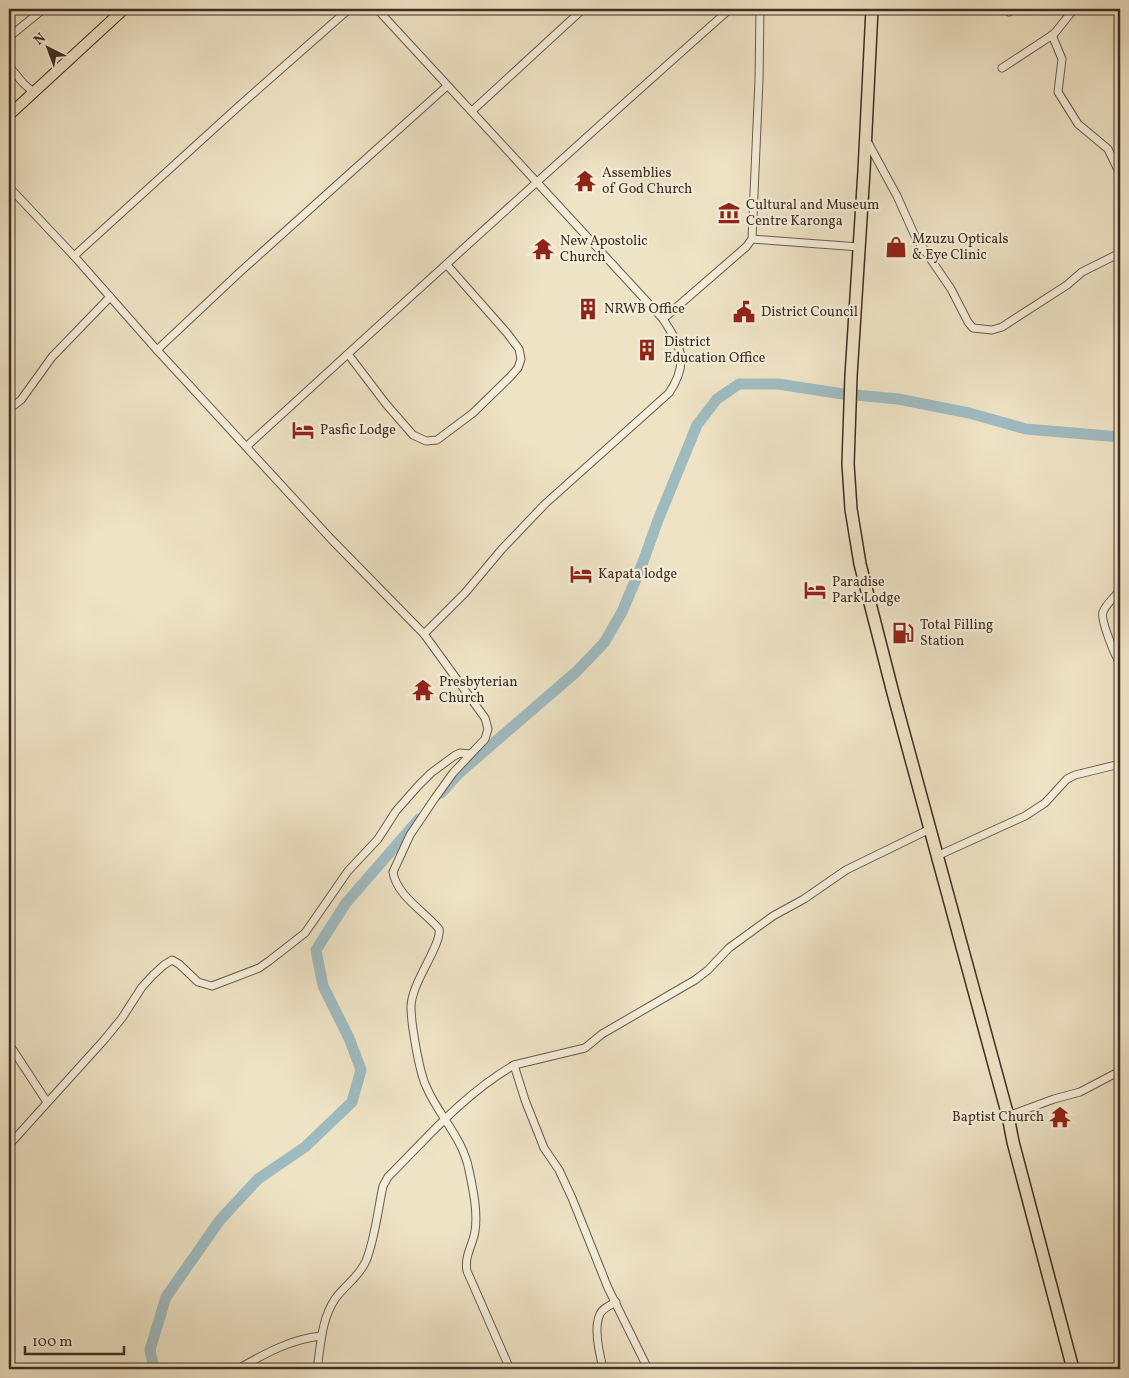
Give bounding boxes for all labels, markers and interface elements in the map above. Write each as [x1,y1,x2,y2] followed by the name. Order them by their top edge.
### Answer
[22,22,72,72] north arrow
[30,29,50,50] text: N
[602,164,692,199] place label: Assemblies of God Church
[572,168,598,194] temple icon: Assemblies of God Church
[746,196,879,231] place label: Cultural and Museum Centre Karonga
[716,200,742,226] museum icon: Cultural and Museum Centre Karonga
[912,230,1008,265] place label: Mzuzu Opticals & Eye Clinic
[560,232,648,267] place label: New Apostolic Church
[883,234,909,260] shop icon: Mzuzu Opticals & Eye Clinic
[530,236,556,262] temple icon: New Apostolic Church
[575,296,601,322] building icon: NRWB Office
[731,299,757,325] public building icon: District Council
[604,300,685,319] place label: NRWB Office
[761,303,858,322] place label: District Council
[664,333,766,368] place label: District Education Office
[634,337,660,363] building icon: District Education Office
[290,417,316,443] hotel icon: Pasfic Lodge
[320,421,396,440] place label: Pasfic Lodge
[568,561,594,587] hotel icon: Kapata lodge
[598,565,678,584] place label: Kapata lodge
[832,573,901,608] place label: Paradise Park Lodge
[802,577,828,603] hotel icon: Paradise Park Lodge
[920,616,993,651] place label: Total Filling Station
[890,620,916,646] fuel station icon: Total Filling Station
[439,673,518,708] place label: Presbyterian Church
[410,677,436,703] temple icon: Presbyterian Church
[1047,1104,1073,1130] temple icon: Baptist Church
[952,1108,1044,1127] place label: Baptist Church
[25,1323,124,1355] scale bar
[32,1332,72,1353] text: 100 m

